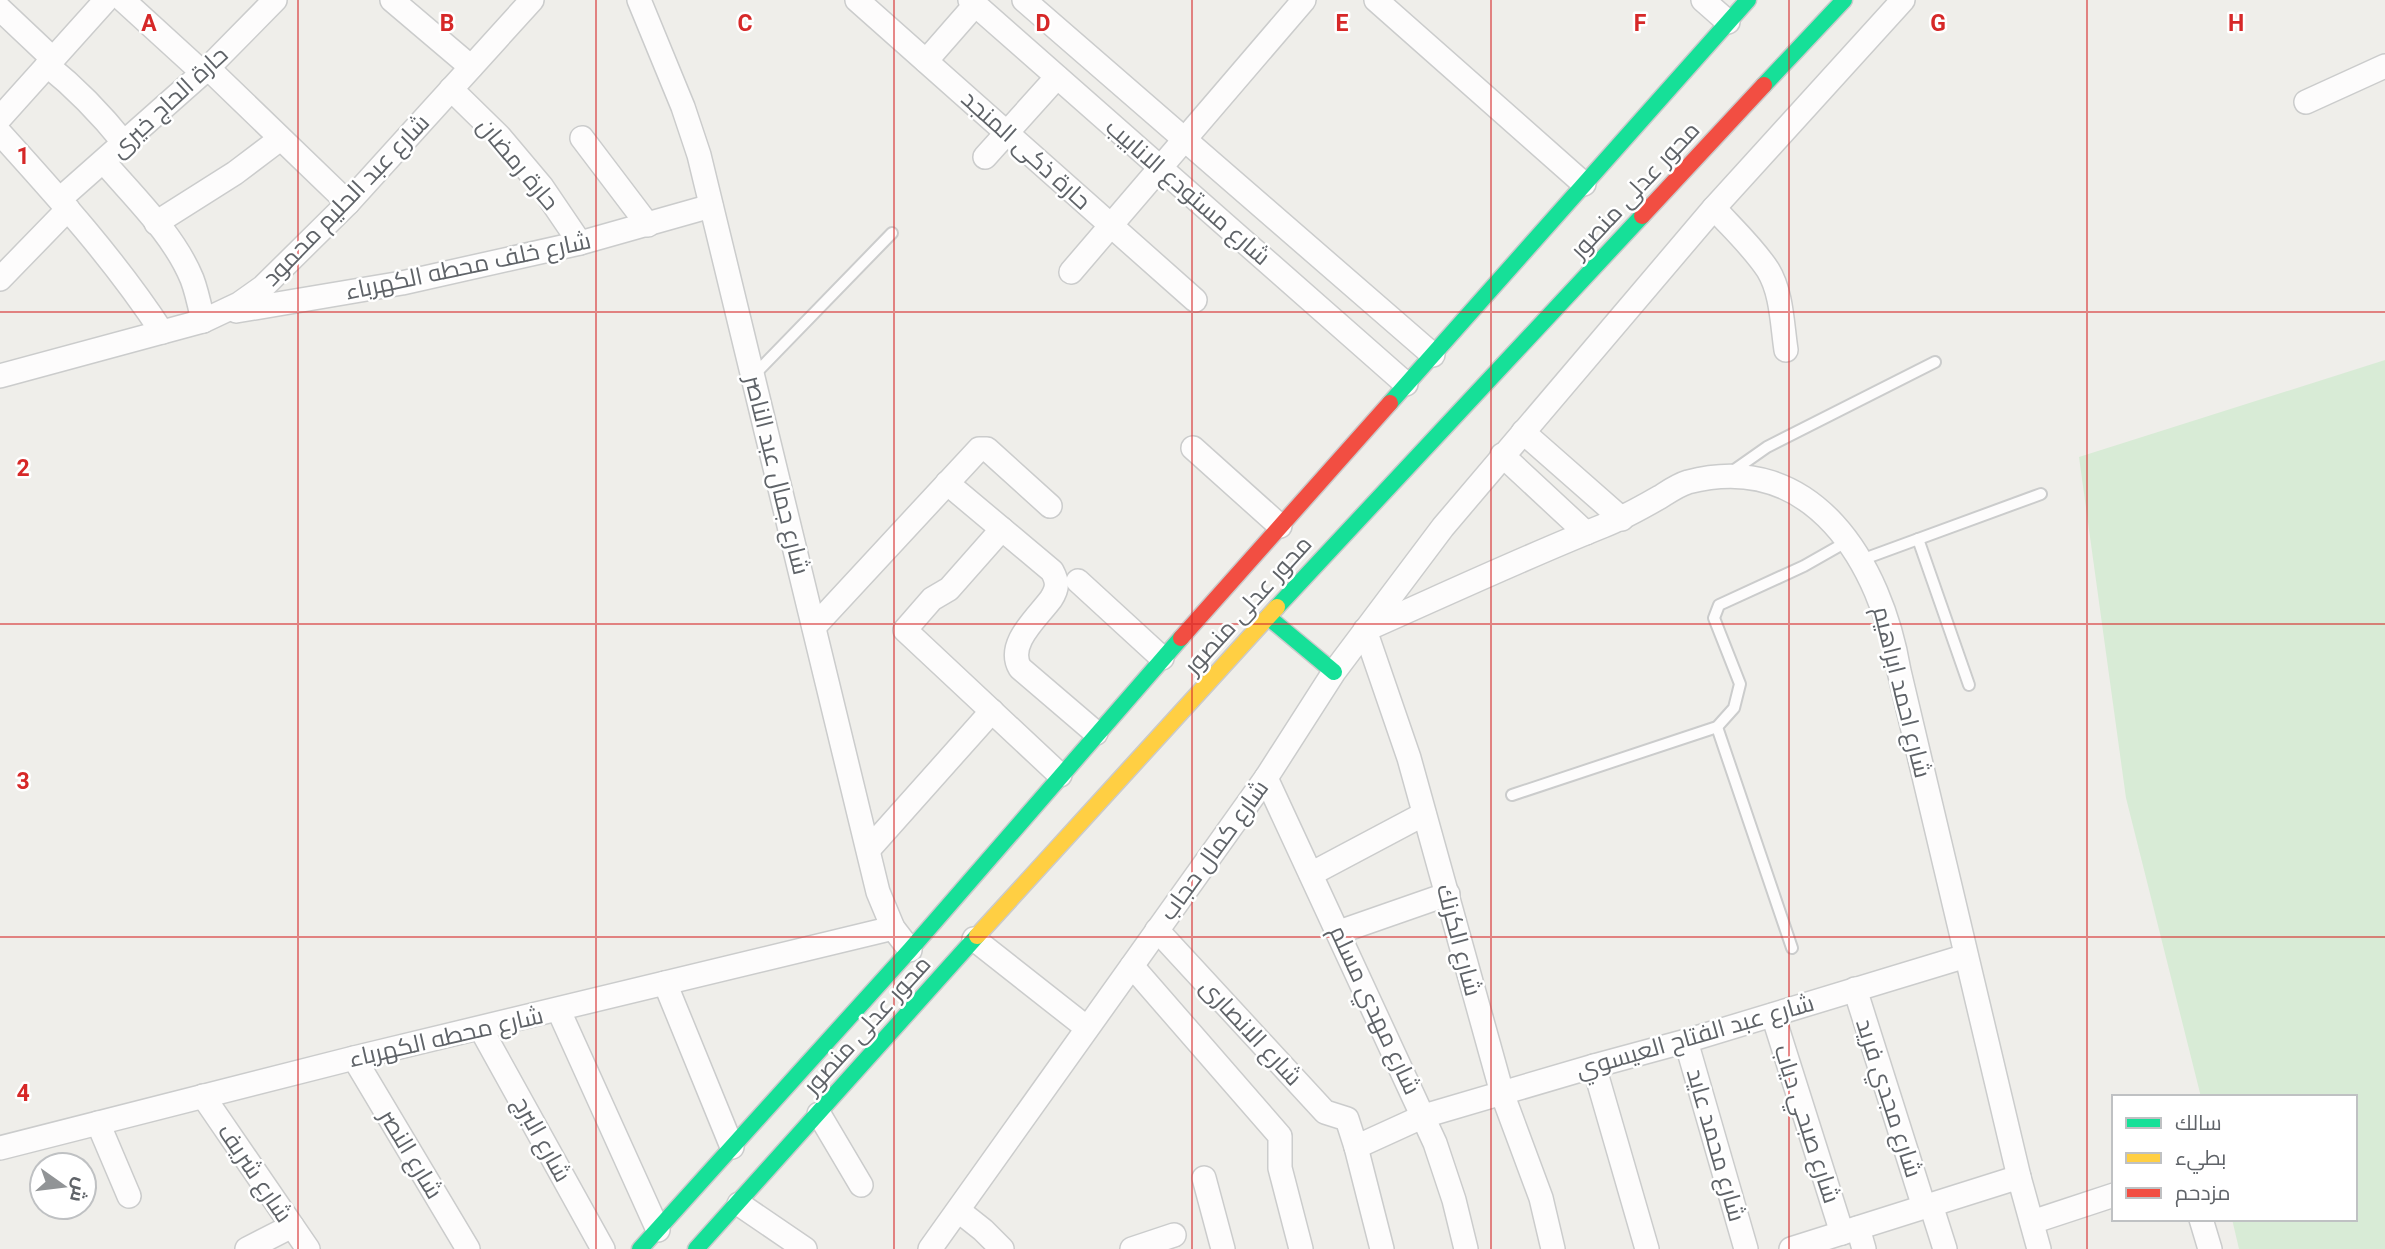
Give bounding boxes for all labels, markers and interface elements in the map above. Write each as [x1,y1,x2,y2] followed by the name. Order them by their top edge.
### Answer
[141,10,157,37] text: A
[440,10,454,37] text: B
[737,10,753,37] text: C
[1036,10,1050,37] text: D
[1336,10,1349,37] text: E
[1634,10,1647,37] text: F
[1930,10,1946,37] text: G
[2228,10,2244,37] text: H
[105,41,235,165] street label: حارة الحاج خيرى
[956,85,1096,215] street label: حارة ذكى المنجد
[257,108,437,293] street label: شارع عبد الحليم محمود
[471,112,565,216] street label: حارة رمضان
[1099,113,1276,273] street label: شارع مستودع الانابيب
[1563,116,1705,266] street label: محور عدلى منصور
[16,143,30,170] text: 1
[343,226,594,308] street label: شارع خلف محطه الكهرباء
[736,371,815,578] street label: شارع جمال عبد الناصر
[16,455,30,482] text: 2
[1177,530,1317,681] street label: محور عدلى منصور
[1865,603,1937,781] street label: شارع احمد ابراهيم
[16,768,30,795] text: 3
[1154,774,1276,927] street label: شارع كمال حجاب
[1429,881,1487,999] street label: شارع الكرنك
[1320,921,1426,1101] street label: شارع مهدي مسلم
[796,950,936,1101] street label: محور عدلى منصور
[1193,973,1308,1093] street label: شارع الانصارى
[1573,989,1818,1087] street label: شارع عبد الفتاح العيسوي
[346,1001,546,1075] street label: شارع محطه الكهرباء
[1846,1015,1928,1182] street label: شارع مجدي فريد
[1763,1041,1846,1208] street label: شارع صبحي دياب
[1679,1065,1751,1225] street label: شارع محمد عايد
[16,1080,30,1107] text: 4
[505,1091,577,1188] street label: شارع البرج
[2112,1095,2357,1221] legend
[371,1102,449,1205] street label: شارع النصر
[2175,1111,2222,1135] text: سالك
[210,1118,298,1229] street label: شارع شريف
[2175,1146,2226,1174] text: بطيء
[28,1151,98,1221] north arrow
[65,1175,93,1205] text: ش
[2175,1181,2230,1207] text: مزدحم

